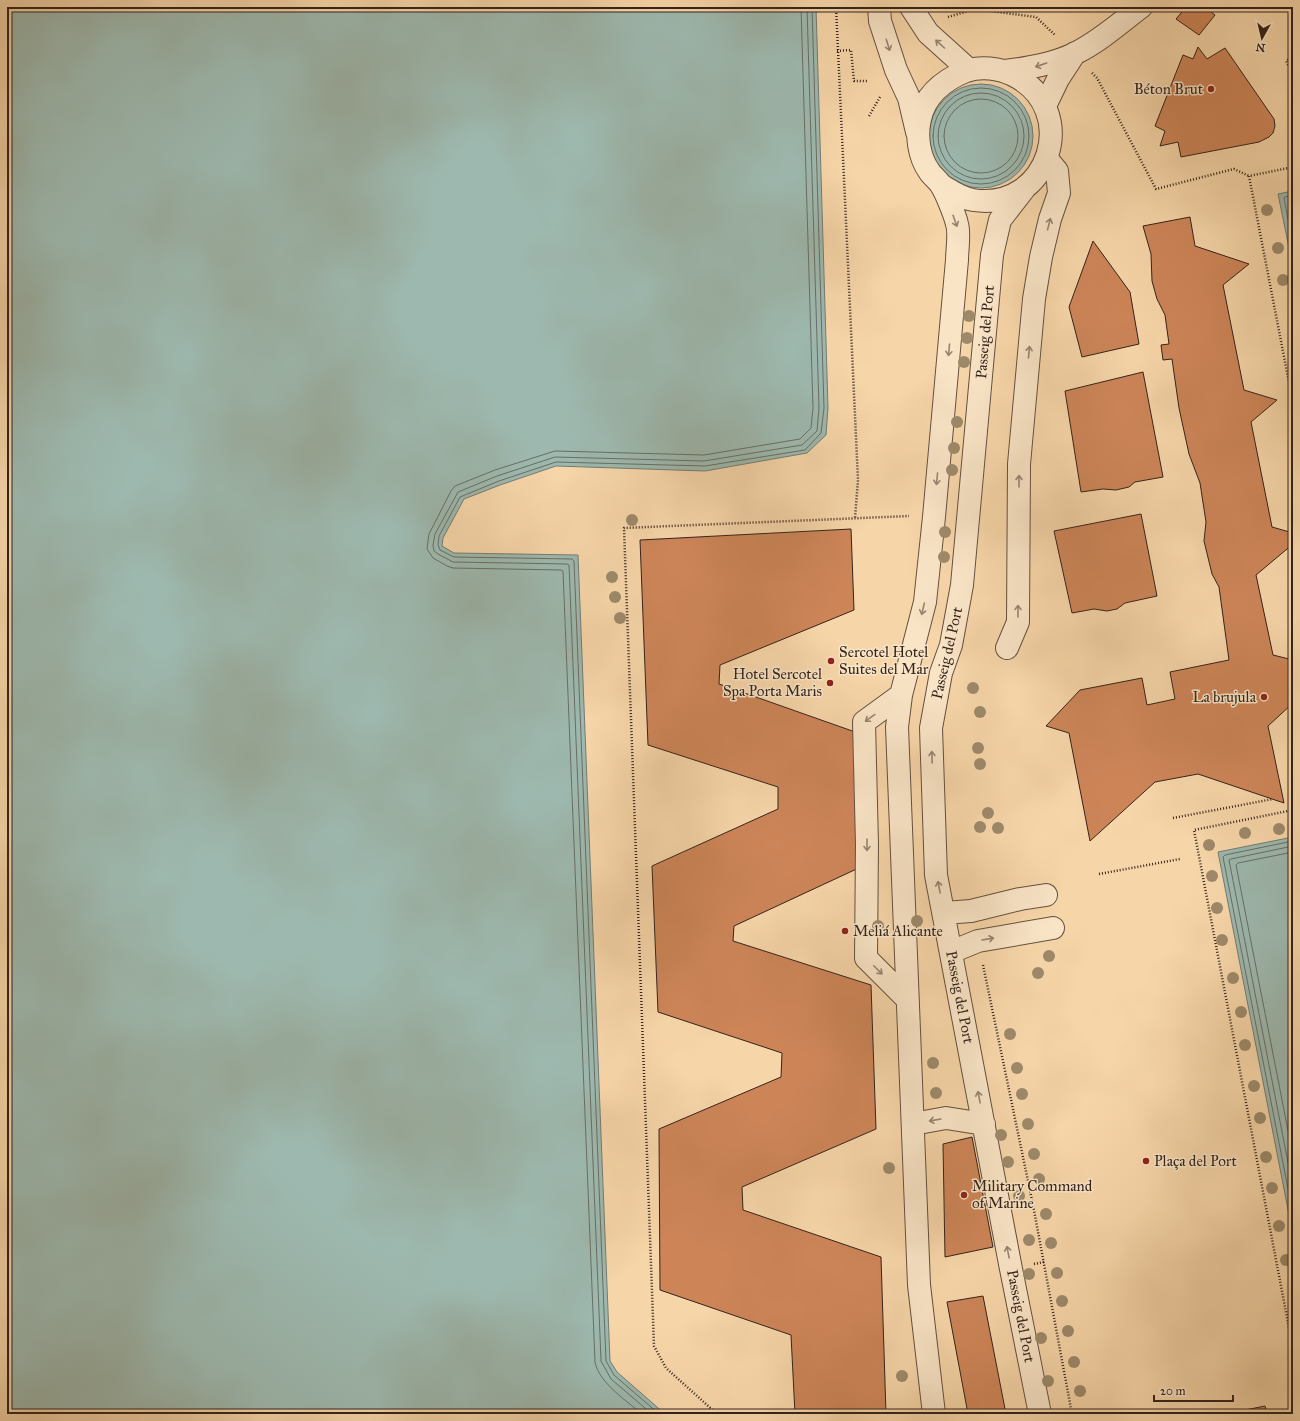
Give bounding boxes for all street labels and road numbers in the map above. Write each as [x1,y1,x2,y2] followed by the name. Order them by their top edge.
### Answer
[972,284,998,380] street label: Passeig del Port
[928,604,966,701] street label: Passeig del Port
[942,949,978,1046] street label: Passeig del Port
[1003,1268,1039,1365] street label: Passeig del Port

